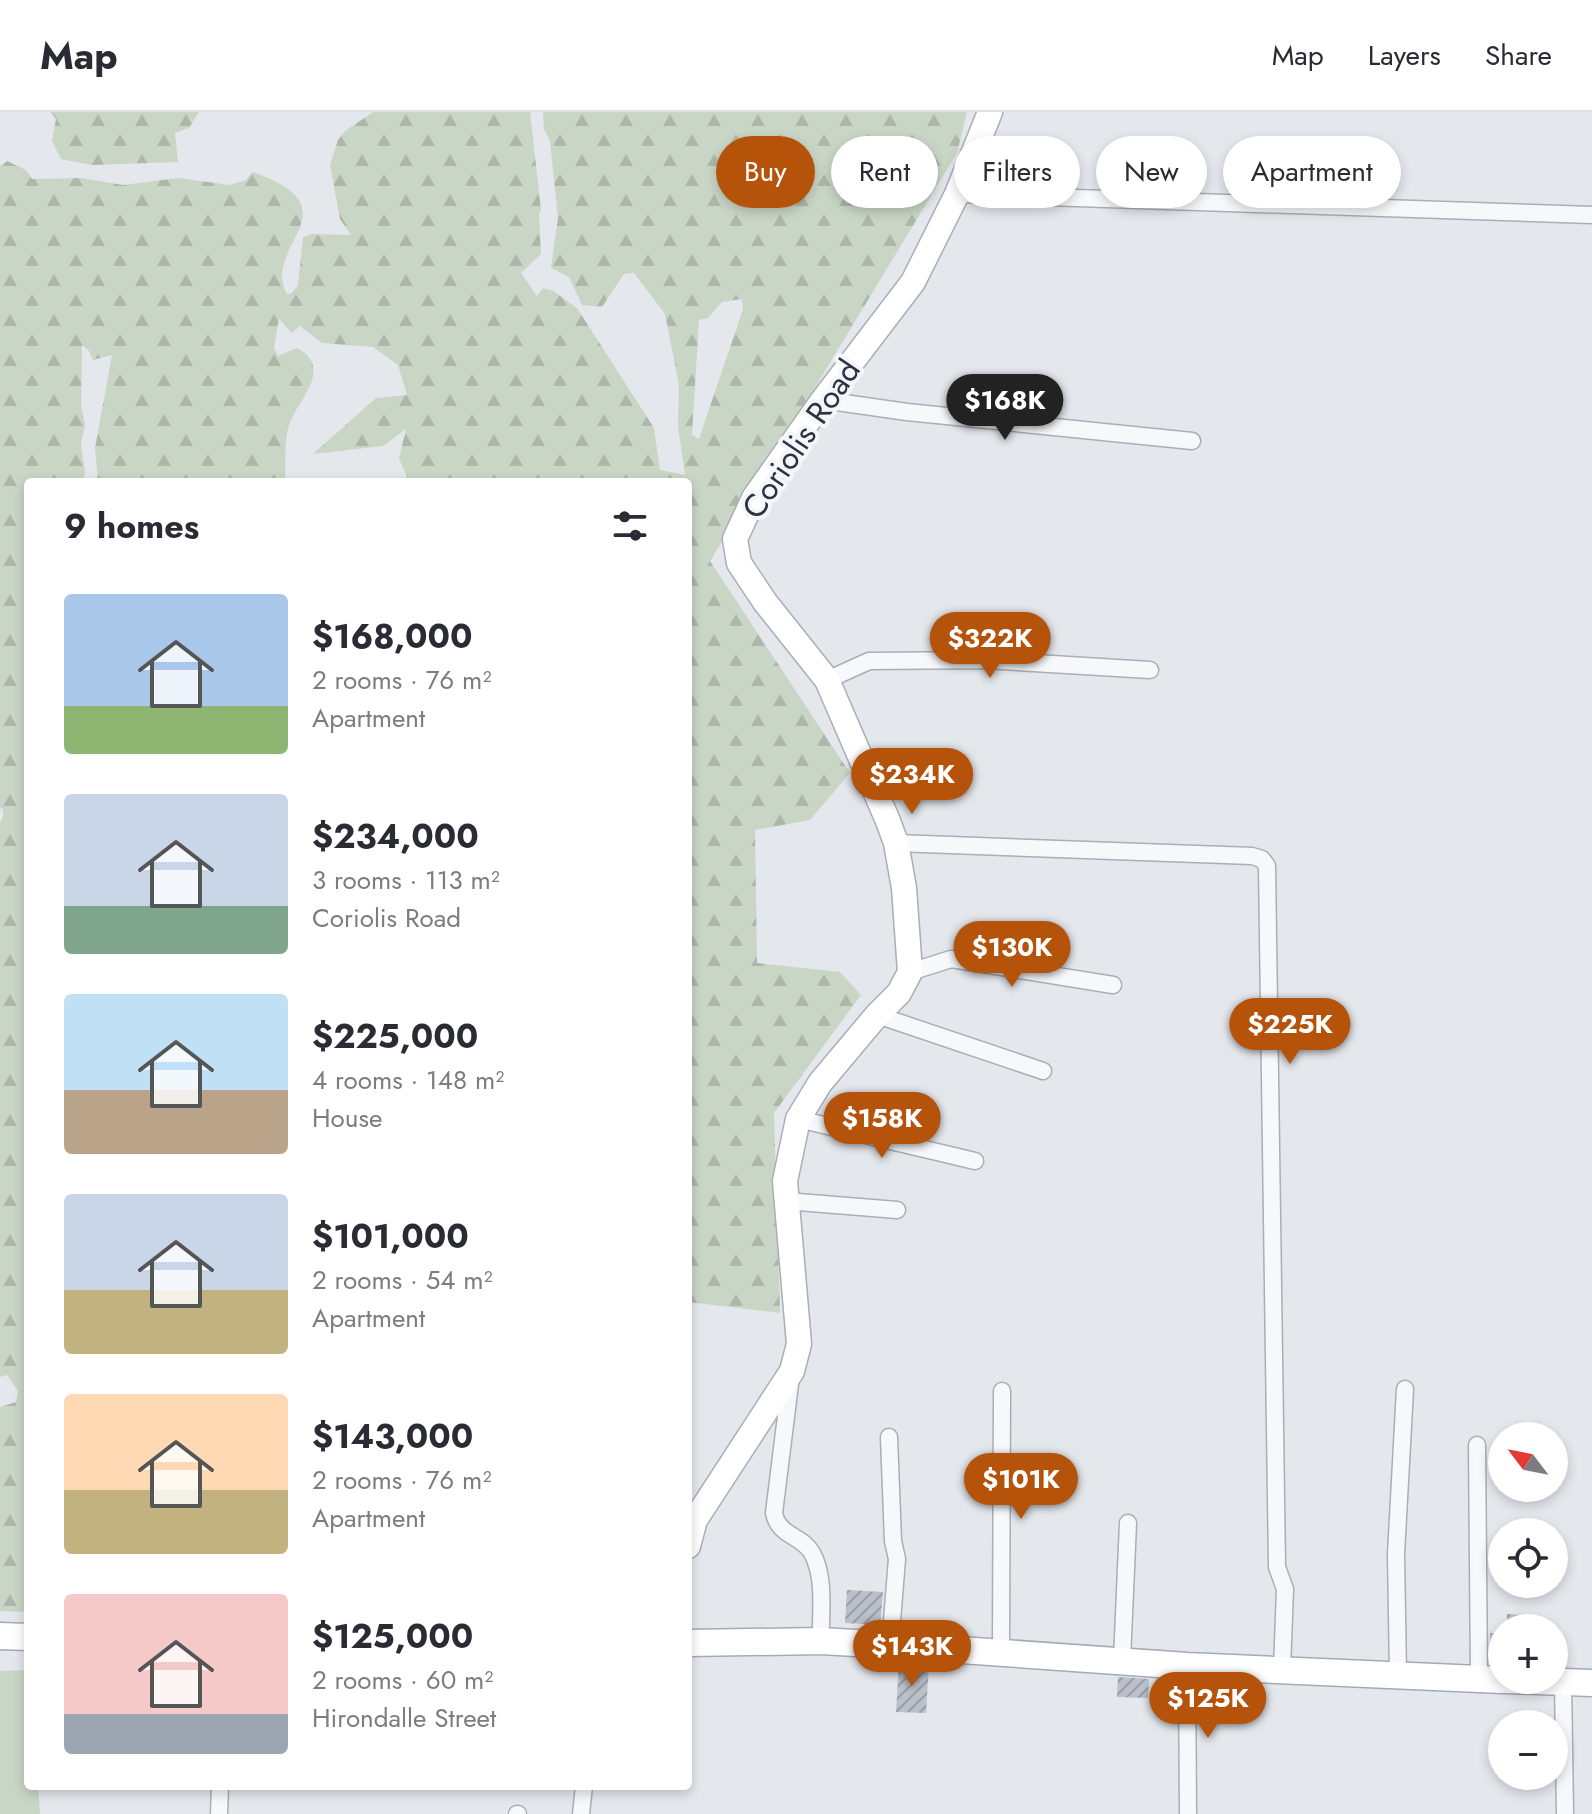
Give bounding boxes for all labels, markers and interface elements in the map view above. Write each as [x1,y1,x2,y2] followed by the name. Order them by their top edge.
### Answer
[40,28,118,83] text: Map
[1272,35,1324,76] text: Map
[1368,35,1441,76] text: Layers
[1485,35,1552,76] text: Share
[716,136,815,208] chip: Buy
[831,136,938,208] chip: Rent
[954,136,1080,208] chip: Filters
[1096,136,1207,208] chip: New
[1223,136,1401,208] chip: Apartment
[731,350,871,528] street label: Coriolis Road
[949,374,1061,442] pin: $168K
[964,381,1046,419] text: $168K
[64,502,199,551] text: 9 homes
[608,504,652,548] icon: filters
[312,612,473,661] text: $168,000
[934,612,1046,680] pin: $322K
[948,619,1032,657] text: $322K
[128,626,224,722] icon: home
[312,661,491,699] text: 2 rooms · 76 m²
[312,699,425,737] text: Apartment
[856,748,968,816] pin: $234K
[869,755,955,793] text: $234K
[312,812,479,861] text: $234,000
[128,826,224,922] icon: home
[312,861,500,899] text: 3 rooms · 113 m²
[312,899,461,937] text: Coriolis Road
[956,921,1068,989] pin: $130K
[972,928,1052,966] text: $130K
[1234,998,1346,1066] pin: $225K
[1247,1005,1333,1043] text: $225K
[312,1012,478,1061] text: $225,000
[128,1026,224,1122] icon: home
[312,1061,504,1099] text: 4 rooms · 148 m²
[826,1092,938,1160] pin: $158K
[312,1099,382,1137] text: House
[842,1099,922,1137] text: $158K
[312,1212,469,1261] text: $101,000
[128,1226,224,1322] icon: home
[312,1261,493,1299] text: 2 rooms · 54 m²
[312,1299,425,1337] text: Apartment
[312,1412,473,1461] text: $143,000
[1488,1422,1568,1502] north arrow
[1488,1422,1568,1790] map controls
[128,1426,224,1522] icon: home
[965,1453,1077,1521] pin: $101K
[982,1460,1060,1498] text: $101K
[312,1461,491,1499] text: 2 rooms · 76 m²
[312,1499,425,1537] text: Apartment
[1488,1518,1568,1598] button: locate
[312,1612,473,1661] text: $125,000
[1488,1614,1568,1694] button: +
[856,1620,968,1688] pin: $143K
[128,1626,224,1722] icon: home
[871,1627,953,1665] text: $143K
[312,1661,493,1699] text: 2 rooms · 60 m²
[1152,1672,1264,1740] pin: $125K
[1167,1679,1249,1717] text: $125K
[312,1699,496,1737] text: Hirondalle Street
[1488,1710,1568,1790] button: −

